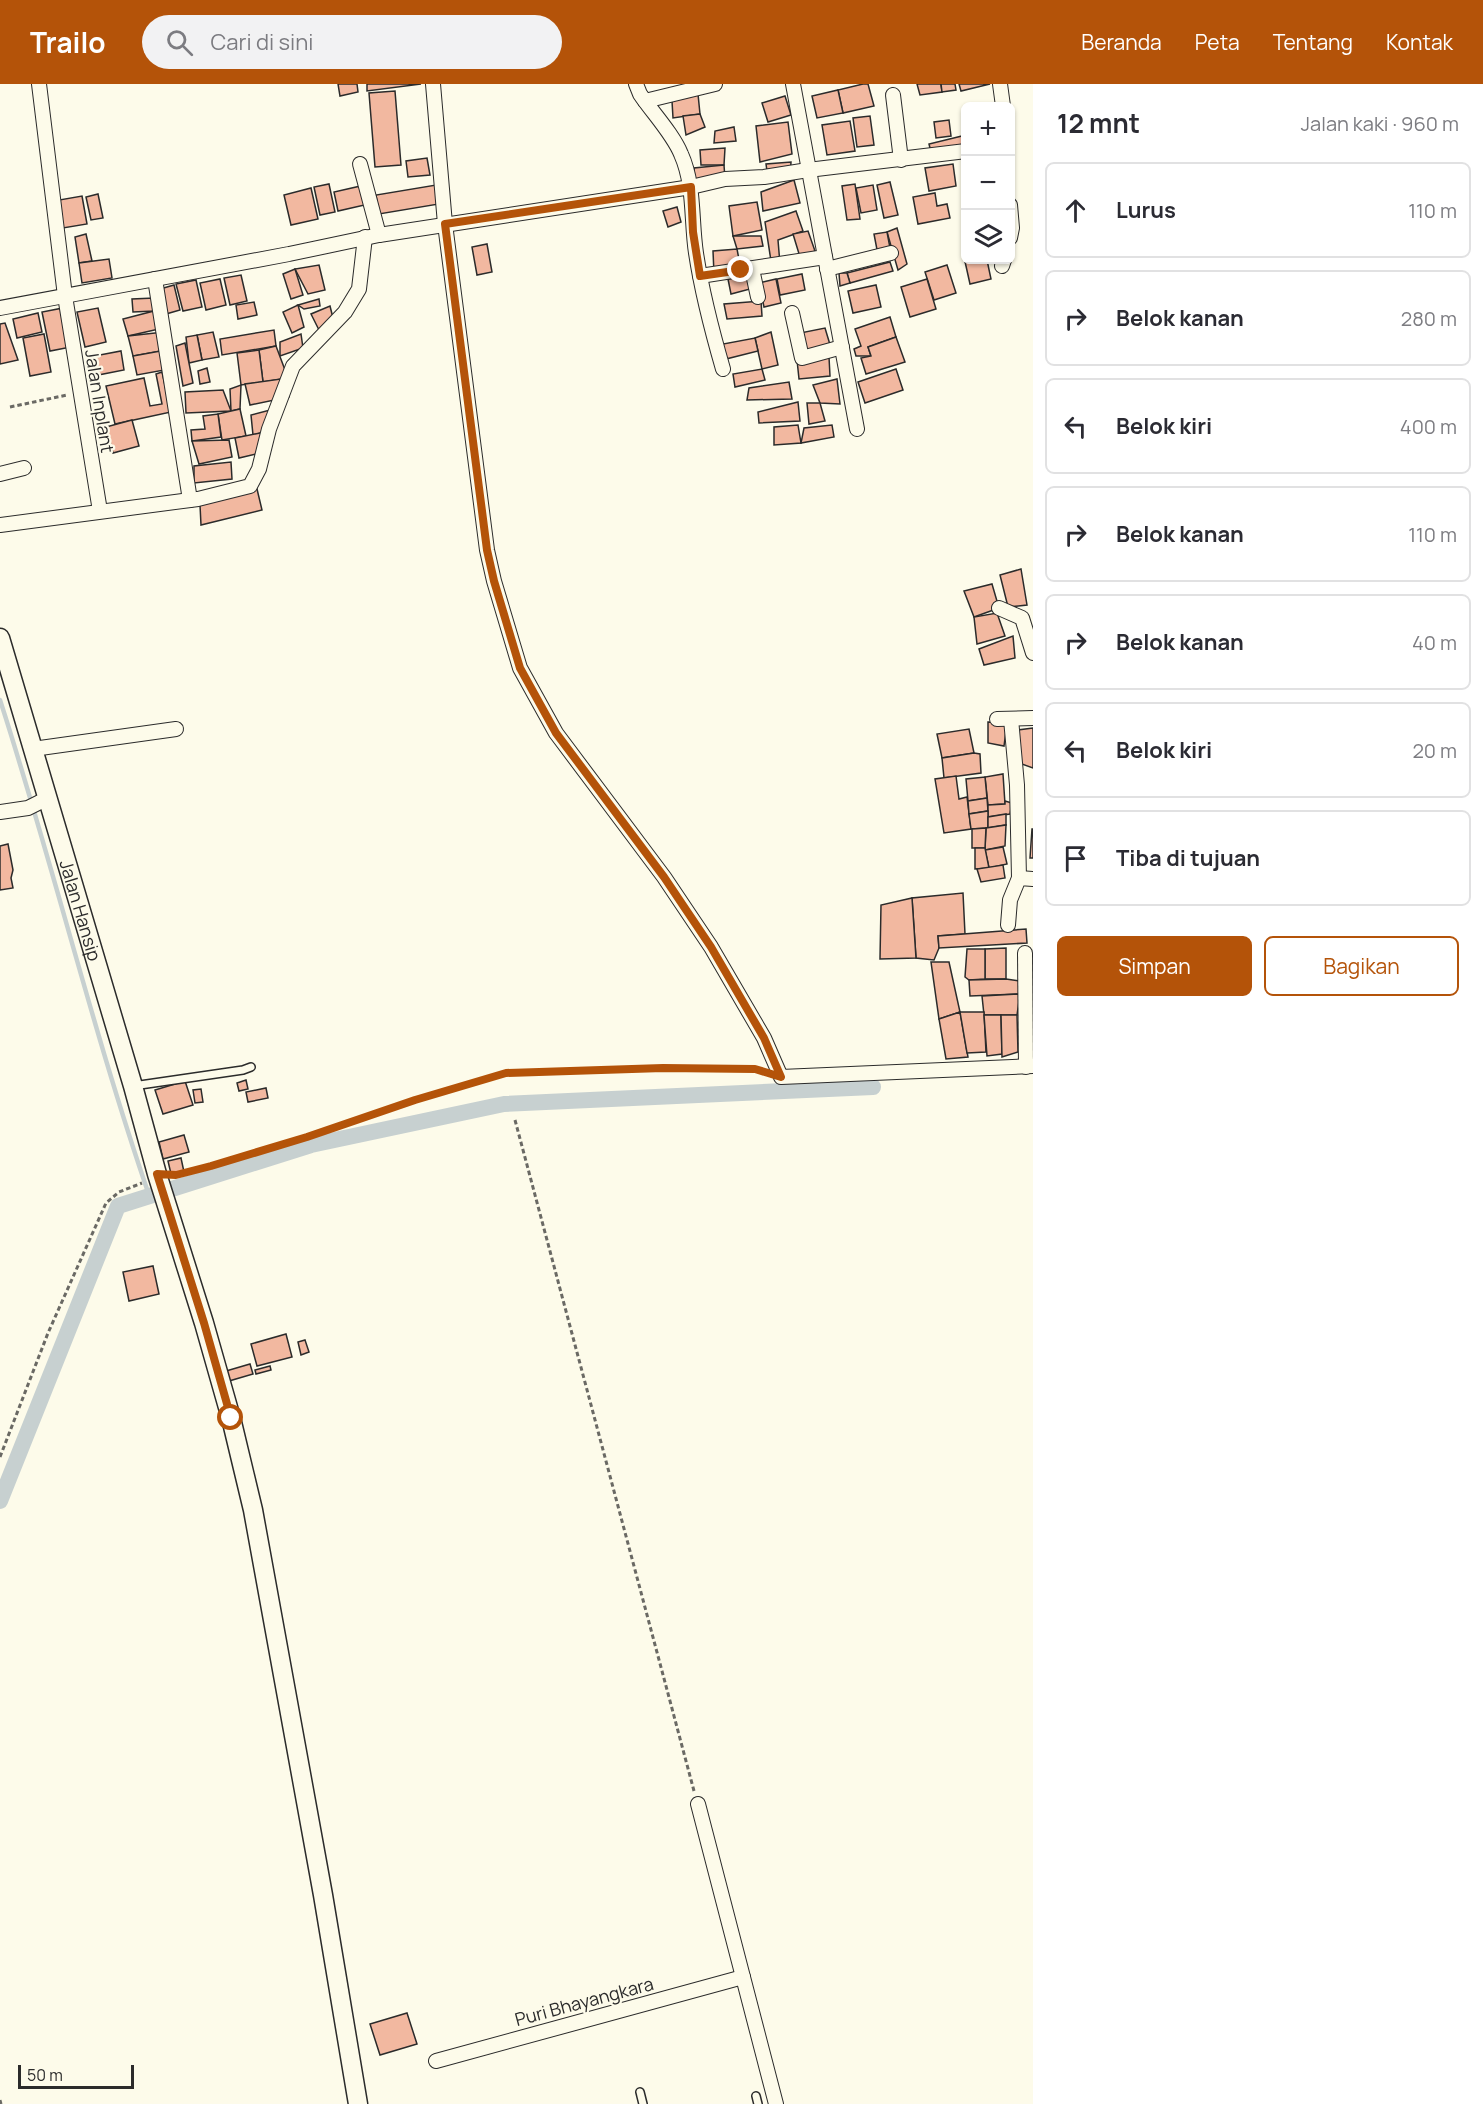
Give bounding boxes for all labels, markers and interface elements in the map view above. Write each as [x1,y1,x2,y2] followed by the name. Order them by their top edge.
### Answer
[142,15,562,69] search box
[30,23,106,61] text: Trailo
[163,26,196,59] icon: search
[211,27,313,57] text: Cari di sini
[1081,28,1162,56] text: Beranda
[1195,28,1240,56] text: Peta
[1273,28,1353,56] text: Tentang
[1386,28,1453,56] text: Kontak
[961,102,1015,264] map controls
[961,102,1015,156] button: +
[1057,105,1140,141] text: 12 mnt
[1301,110,1459,137] text: Jalan kaki · 960 m
[961,156,1015,210] button: −
[1059,194,1092,227] icon: ahead
[1116,195,1176,225] text: Lurus
[1408,197,1457,224] text: 110 m
[961,210,1015,264] button: layers
[727,256,753,282] route end
[1059,302,1092,335] icon: right
[1116,303,1244,333] text: Belok kanan
[1401,305,1457,332] text: 280 m
[80,348,120,454] street label: Jalan Inplant
[1059,410,1092,443] icon: left
[1116,411,1212,441] text: Belok kiri
[1400,413,1457,440] text: 400 m
[1059,518,1092,551] icon: right
[1116,519,1244,549] text: Belok kanan
[1408,521,1457,548] text: 110 m
[1059,626,1092,659] icon: right
[1116,627,1244,657] text: Belok kanan
[1412,629,1457,656] text: 40 m
[1059,734,1092,767] icon: left
[1116,735,1212,765] text: Belok kiri
[1412,737,1457,764] text: 20 m
[1059,842,1092,875] icon: arrive
[1116,843,1260,873] text: Tiba di tujuan
[54,857,107,964] street label: Jalan Hansip
[1057,936,1252,996] button: Simpan
[1264,936,1459,996] button: Bagikan
[217,1404,243,1430] route start
[512,1971,656,2031] street label: Puri Bhayangkara
[18,2062,134,2090] scale bar
[27,2064,63,2086] text: 50 m

